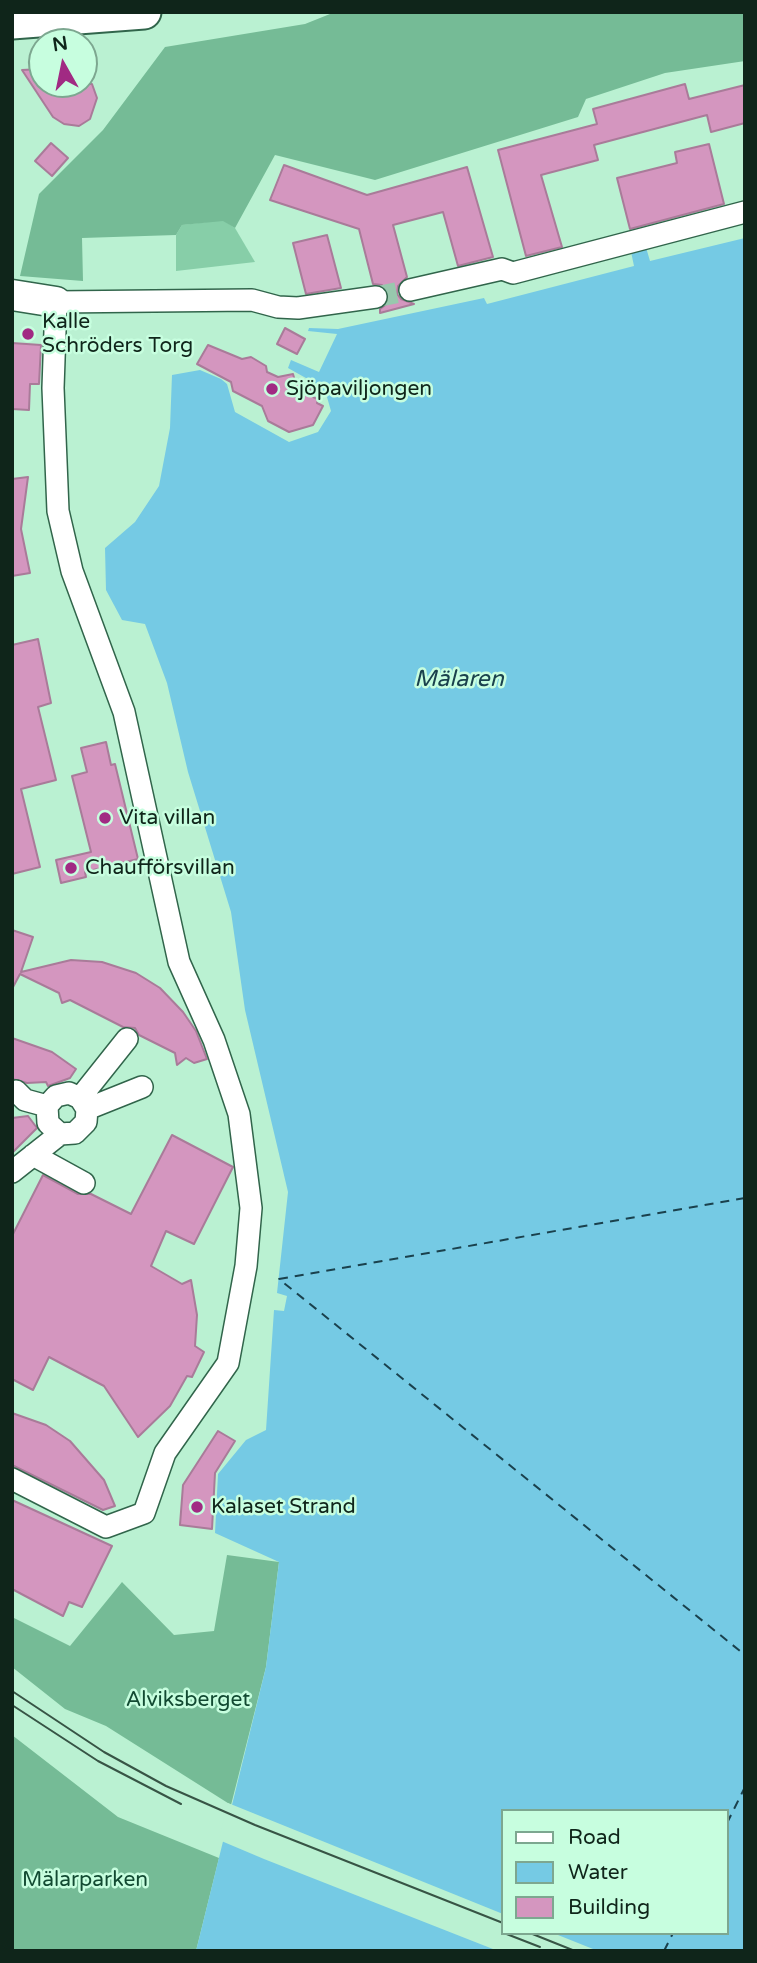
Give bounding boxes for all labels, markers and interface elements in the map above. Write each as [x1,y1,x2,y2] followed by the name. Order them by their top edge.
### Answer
[28,28,98,98] north arrow
[51,32,69,56] text: N
[42,309,193,359] place label: Kalle Schröders Torg
[20,326,36,342] marker: Kalle Schröders Torg
[286,376,432,402] place label: Sjöpaviljongen
[264,381,280,397] marker: Sjöpaviljongen
[414,666,504,694] water label: Mälaren
[119,805,215,831] place label: Vita villan
[97,810,113,826] marker: Vita villan
[85,855,235,881] place label: Chaufförsvillan
[63,860,79,876] marker: Chaufförsvillan
[211,1494,356,1520] place label: Kalaset Strand
[189,1499,205,1515] marker: Kalaset Strand
[126,1687,250,1713] park label: Alviksberget
[502,1809,729,1935] legend
[568,1825,621,1850] text: Road
[568,1860,628,1885] text: Water
[22,1867,148,1893] park label: Mälarparken
[568,1895,650,1920] text: Building

